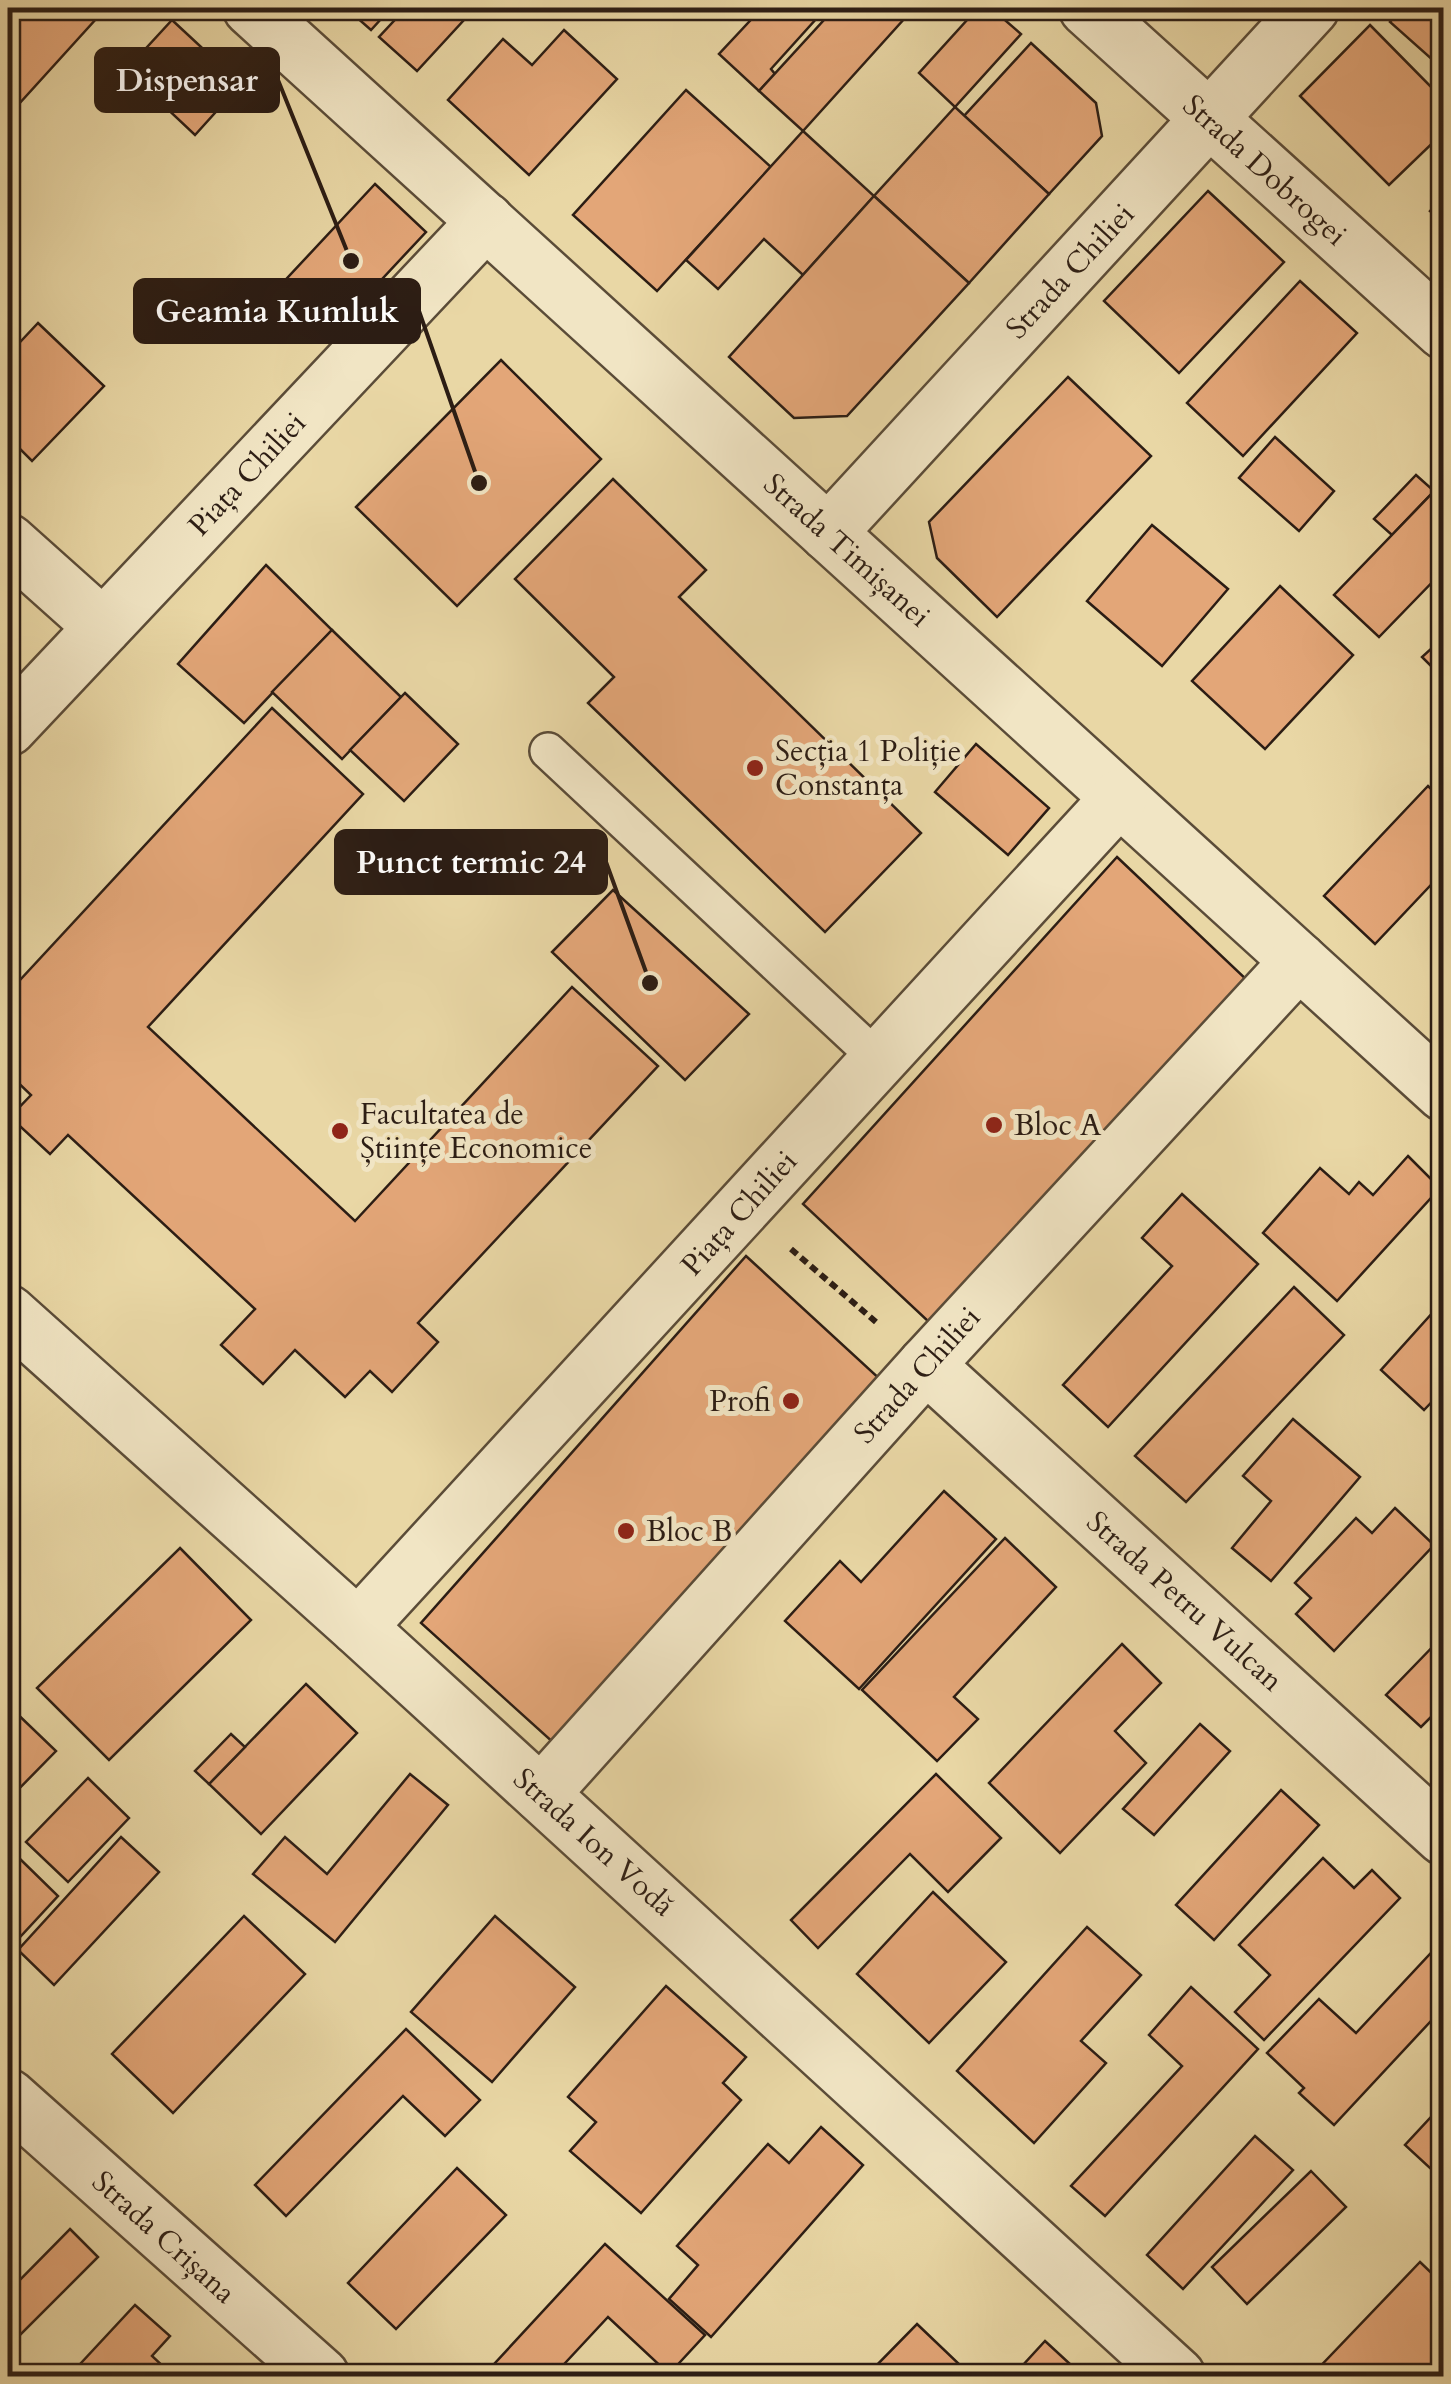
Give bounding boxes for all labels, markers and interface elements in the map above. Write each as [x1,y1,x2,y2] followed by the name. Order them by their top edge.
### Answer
[96,49,278,111] callout: Dispensar
[116,59,258,103] text: Dispensar
[1174,86,1356,255] street label: Strada Dobrogei
[997,195,1144,348] street label: Strada Chiliei
[135,280,419,342] callout: Geamia Kumluk
[155,290,399,334] text: Geamia Kumluk
[179,403,315,545] street label: Piața Chiliei
[754,464,939,636] street label: Strada Timișanei
[775,731,961,806] place label: Secția 1 Poliție Constanța
[744,757,766,779] marker: Secția 1 Poliție Constanța
[336,831,606,893] callout: Punct termic 24
[356,841,586,885] text: Punct termic 24
[360,1094,592,1169] place label: Facultatea de Științe Economice
[1014,1105,1102,1146] place label: Bloc A
[983,1114,1005,1136] marker: Bloc A
[329,1120,351,1142] marker: Facultatea de Științe Economice
[672,1142,807,1285] street label: Piața Chiliei
[845,1298,990,1453] street label: Strada Chiliei
[709,1381,771,1422] place label: Profi
[780,1390,802,1412] marker: Profi
[1077,1502,1292,1701] street label: Strada Petru Vulcan
[646,1511,732,1552] place label: Bloc B
[615,1520,637,1542] marker: Bloc B
[504,1759,683,1926] street label: Strada Ion Vodă
[83,2162,245,2313] street label: Strada Crișana

